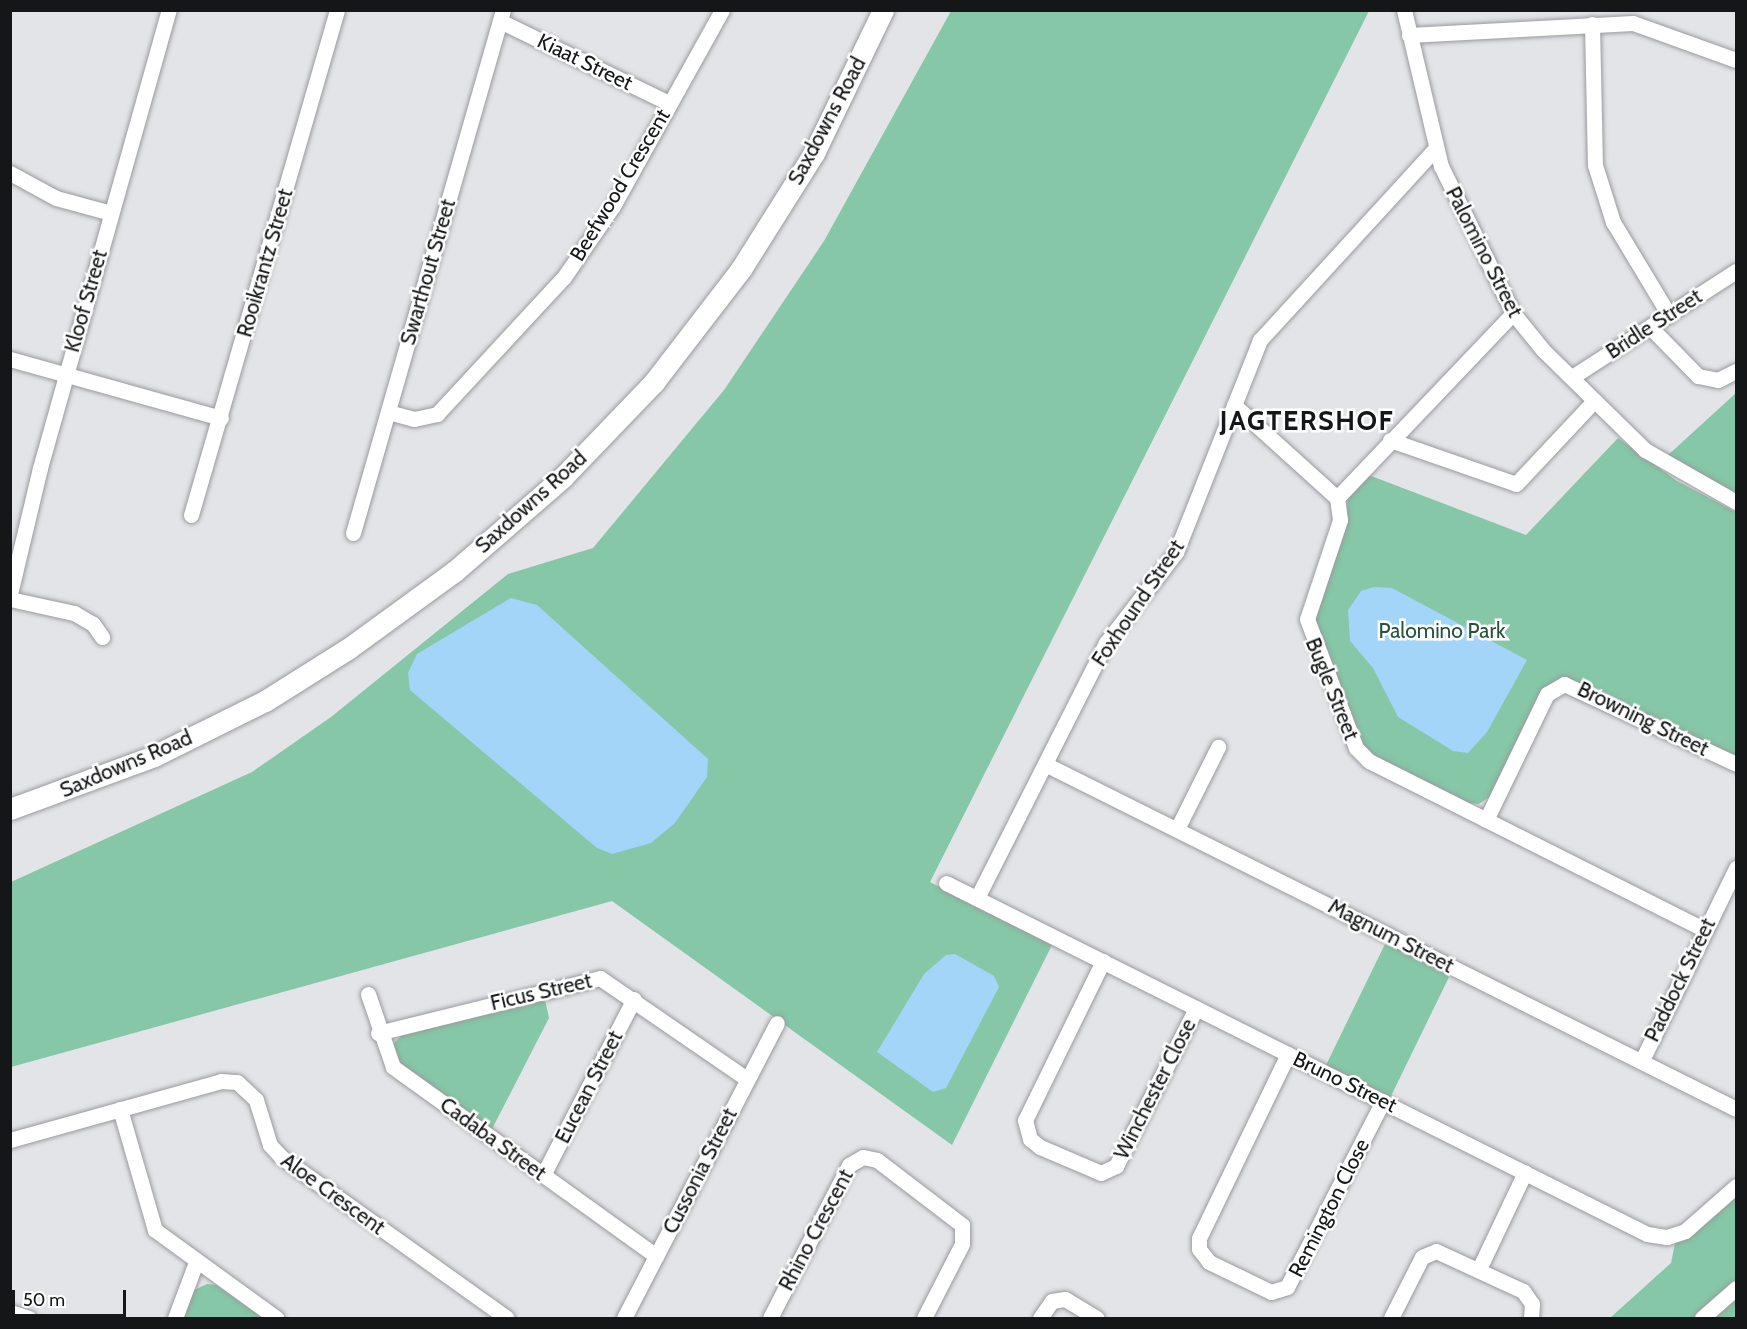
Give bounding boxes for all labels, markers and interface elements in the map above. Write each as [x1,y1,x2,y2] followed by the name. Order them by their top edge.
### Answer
[533,28,637,96] street label: Kiaat Street
[783,53,871,189] street label: Saxdowns Road
[565,104,675,266] street label: Beefwood Crescent
[1440,183,1528,321] street label: Palomino Street
[232,186,298,340] street label: Rooikrantz Street
[395,196,461,348] street label: Swarthout Street
[59,247,113,355] street label: Kloof Street
[1601,284,1707,364] street label: Bridle Street
[1220,405,1394,437] district label: JAGTERSHOF
[470,445,592,559] street label: Saxdowns Road
[1086,535,1190,671] street label: Foxhound Street
[1379,618,1505,644] park label: Palomino Park
[1300,634,1364,744] street label: Bugle Street
[1573,676,1713,762] street label: Browning Street
[56,725,196,803] street label: Saxdowns Road
[1324,894,1458,978] street label: Magnum Street
[1639,914,1721,1046] street label: Paddock Street
[488,968,594,1016] street label: Ficus Street
[1109,1015,1201,1163] street label: Winchester Close
[550,1027,628,1147] street label: Eucean Street
[1289,1046,1401,1118] street label: Bruno Street
[435,1092,551,1186] street label: Cadaba Street
[658,1104,742,1238] street label: Cussonia Street
[1283,1135,1375,1281] street label: Remington Close
[276,1148,390,1240] street label: Aloe Crescent
[773,1165,859,1295] street label: Rhino Crescent
[15,1278,129,1316] scale bar
[23,1289,65,1311] text: 50 m

